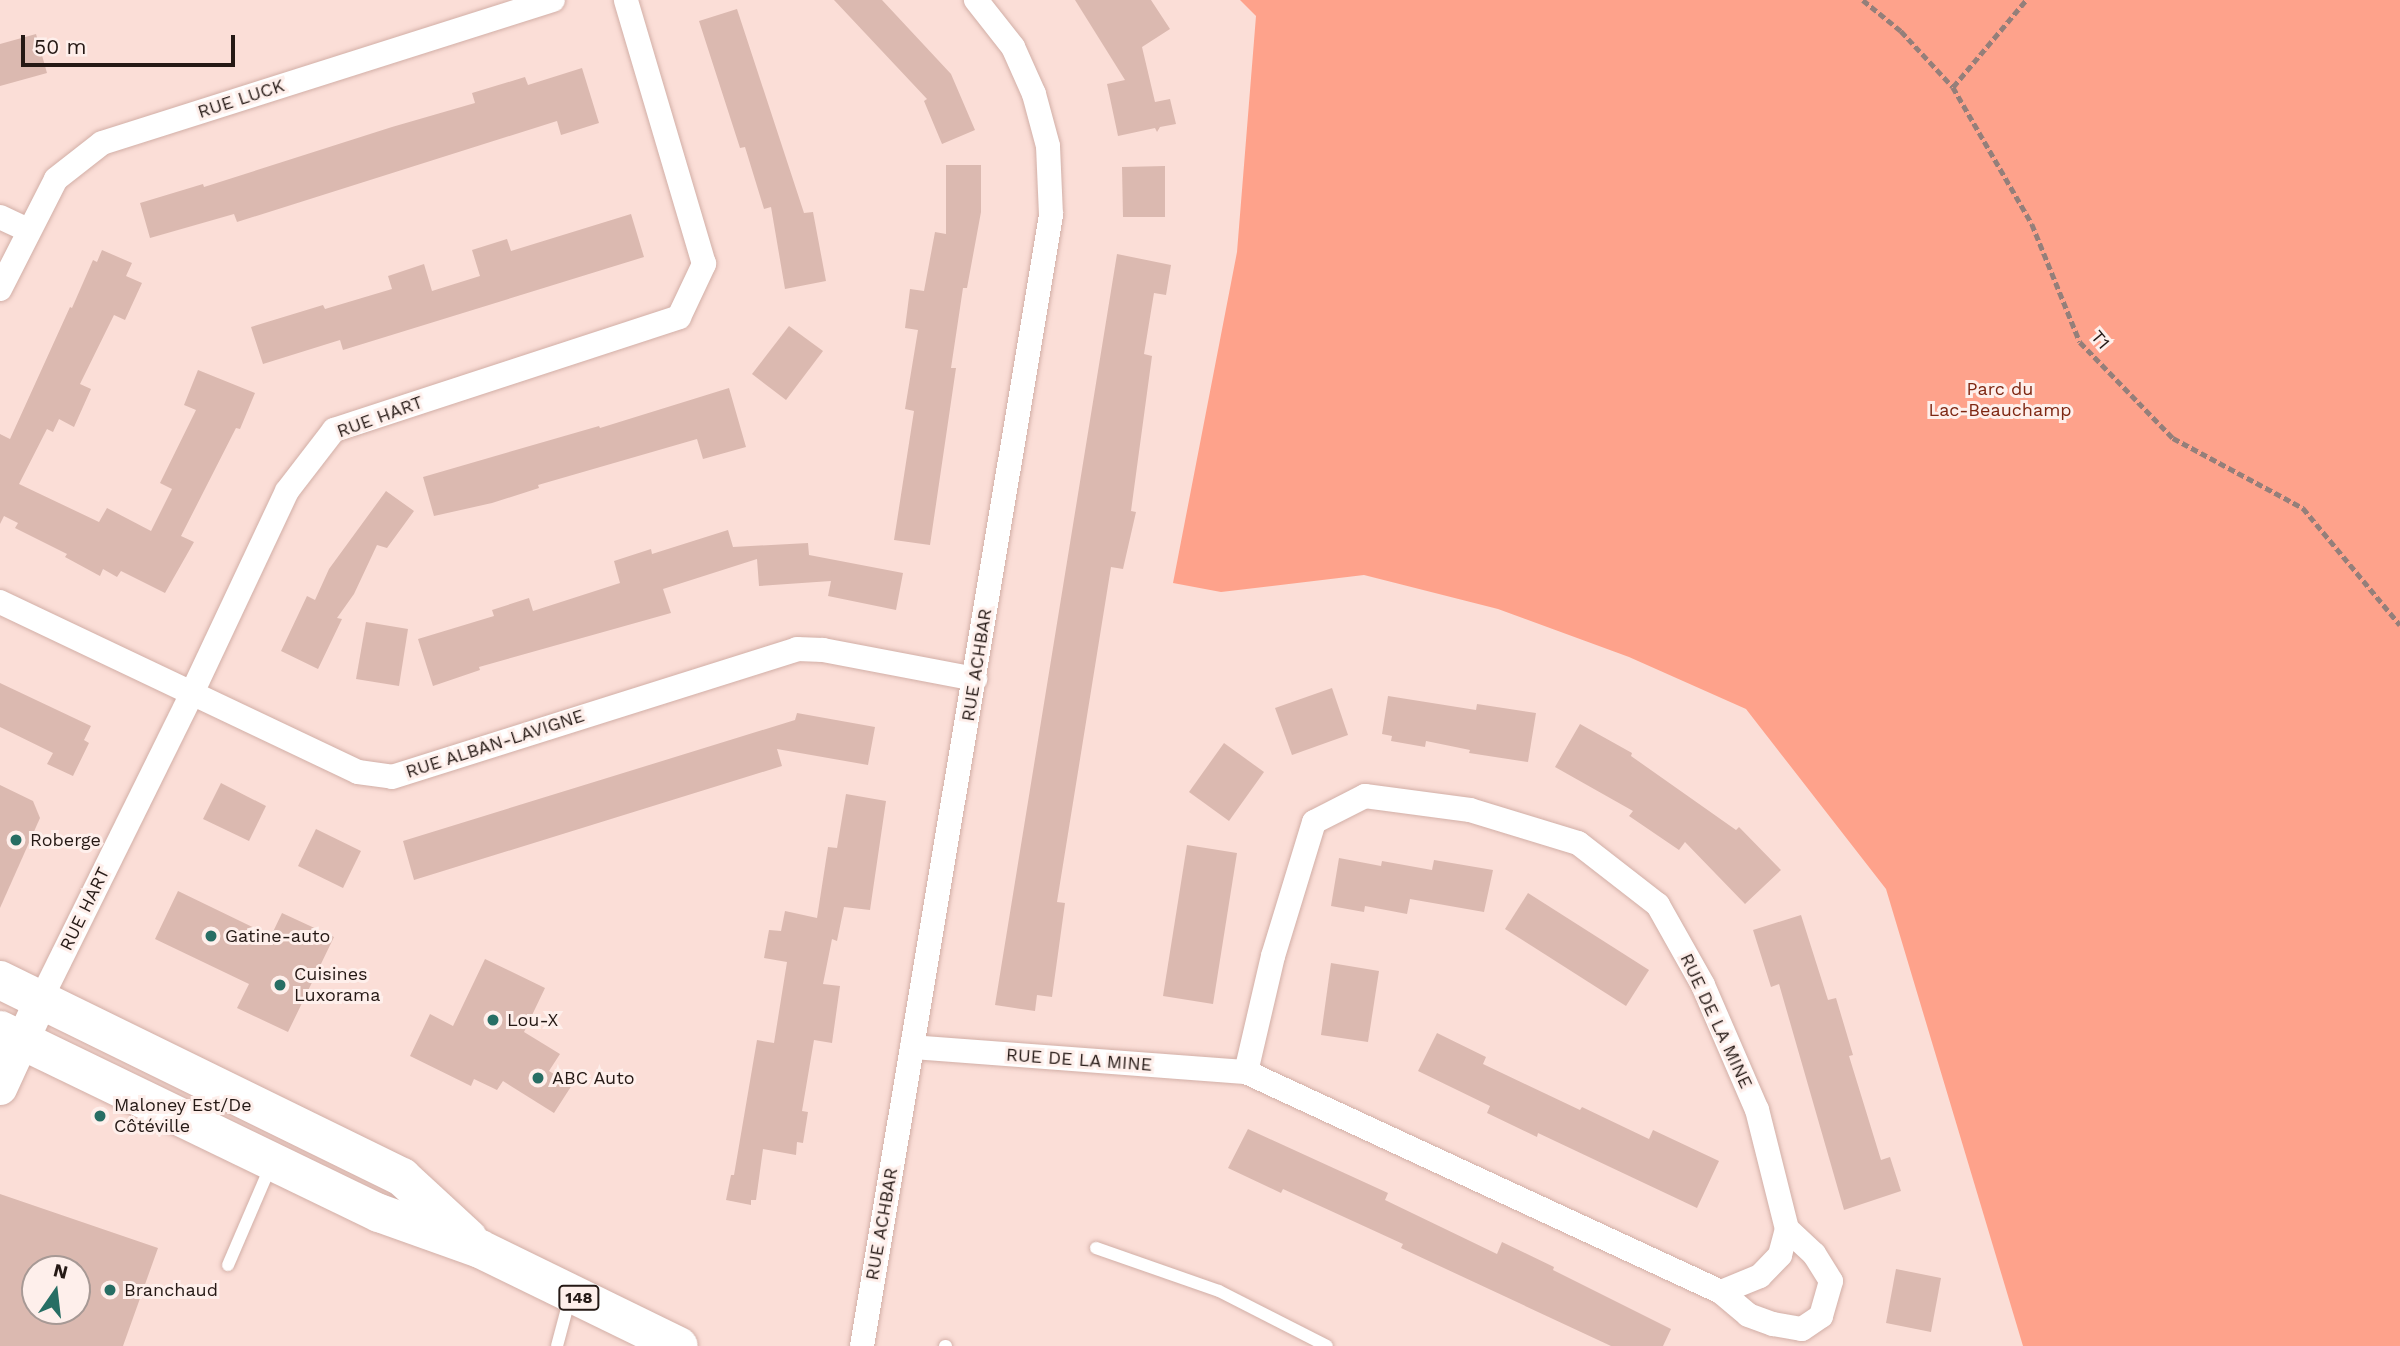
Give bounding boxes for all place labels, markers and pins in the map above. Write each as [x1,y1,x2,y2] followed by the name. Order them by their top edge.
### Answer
[30,829,101,851] place label: Roberge
[8,832,24,848] marker: Roberge
[225,925,330,947] place label: Gatine-auto
[203,928,219,944] marker: Gatine-auto
[294,964,380,1006] place label: Cuisines Luxorama
[272,977,288,993] marker: Cuisines Luxorama
[507,1009,558,1031] place label: Lou-X
[485,1012,501,1028] marker: Lou-X
[552,1067,635,1089] place label: ABC Auto
[530,1070,546,1086] marker: ABC Auto
[114,1095,252,1138] place label: Maloney Est/De Côtéville
[92,1108,108,1124] marker: Maloney Est/De Côtéville
[124,1279,218,1301] place label: Branchaud
[102,1282,118,1298] marker: Branchaud

